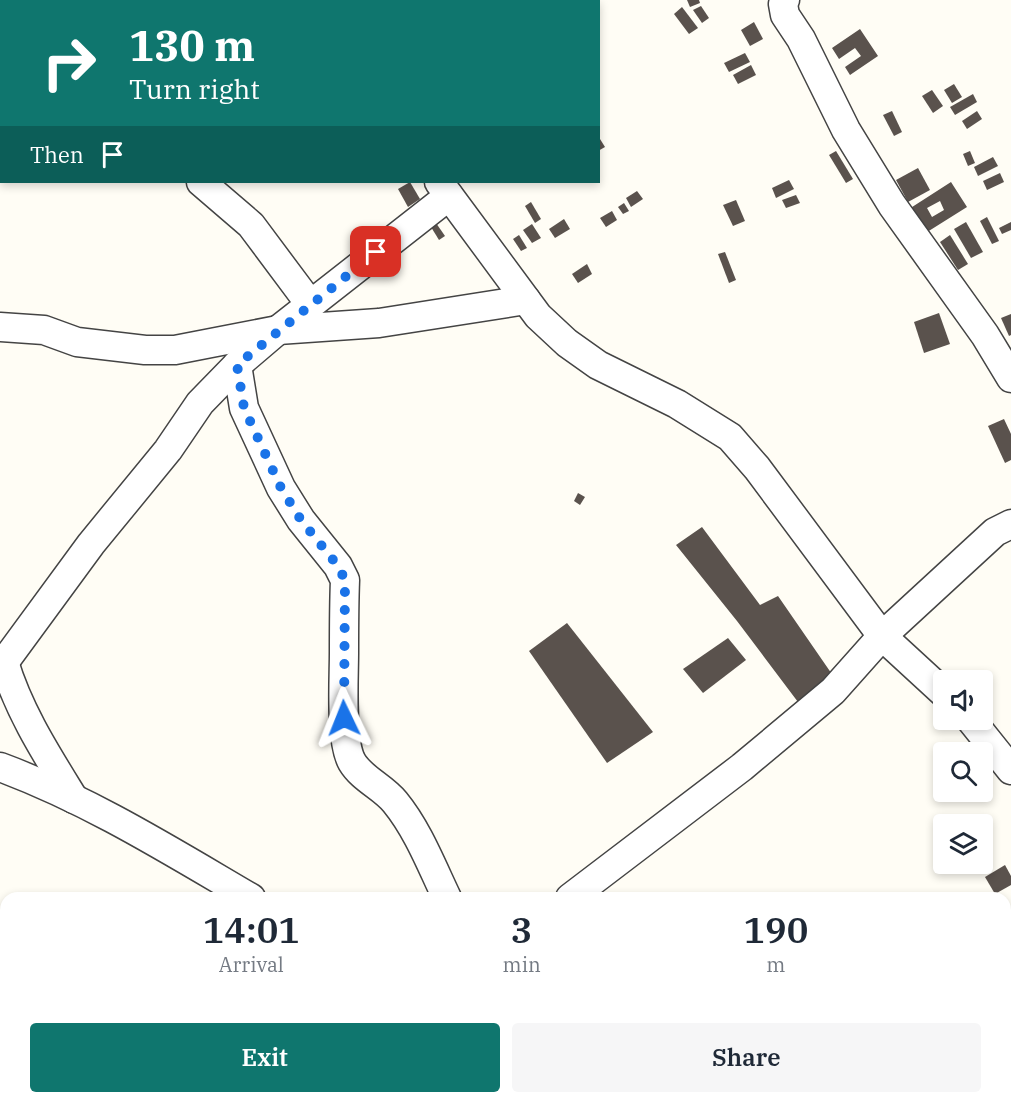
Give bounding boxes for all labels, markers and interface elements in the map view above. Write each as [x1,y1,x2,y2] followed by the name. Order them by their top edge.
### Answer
[129,18,255,73] text: 130 m
[30,24,108,102] icon: right
[129,71,260,106] text: Turn right
[96,138,129,171] icon: arrive
[30,140,84,169] text: Then
[350,226,401,277] pin
[359,235,392,268] icon: arrive
[933,670,993,874] map controls
[933,670,993,730] button: sound
[312,686,376,750] position arrow
[933,742,993,802] button: search
[933,814,993,874] button: layers
[203,906,300,953] text: 14:01
[511,906,532,953] text: 3
[743,906,808,953] text: 190
[219,951,284,978] text: Arrival
[503,951,541,978] text: min
[766,951,785,978] text: m
[30,1023,500,1092] button: Exit
[512,1023,981,1092] button: Share

